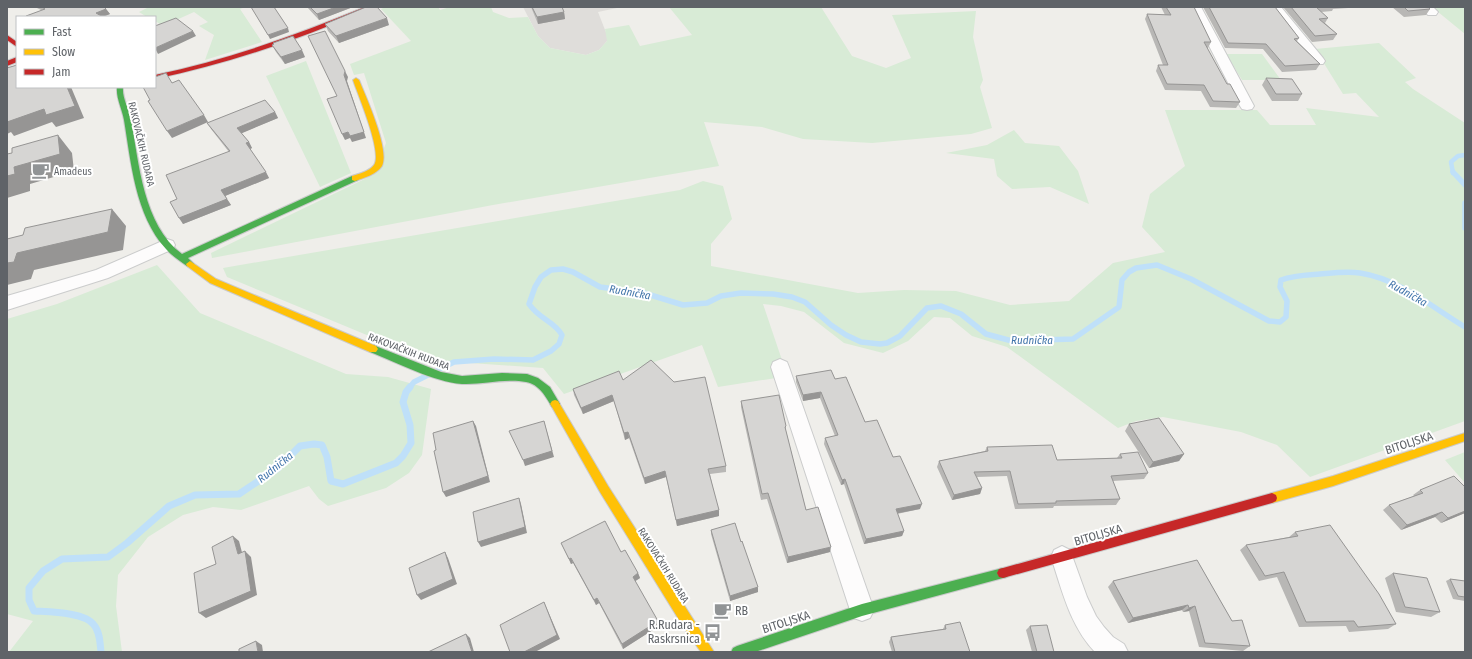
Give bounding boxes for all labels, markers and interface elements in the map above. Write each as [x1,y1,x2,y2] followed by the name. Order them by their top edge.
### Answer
[16,16,156,88] legend
[52,25,71,39] text: Fast
[52,45,75,59] text: Slow
[52,65,70,79] text: Jam
[125,100,159,188] street label: RAKOVAČKIH RUDARA
[31,161,51,181] cafe icon: Amadeus
[54,166,92,178] place label: Amadeus
[1386,278,1429,309] water label: Rudnička
[608,282,652,303] water label: Rudnička
[366,329,453,373] street label: RAKOVAČKIH RUDARA
[1011,334,1053,347] water label: Rudnička
[1383,429,1435,457] street label: BITOLJSKA
[255,449,296,486] water label: Rudnička
[1072,521,1124,549] street label: BITOLJSKA
[635,525,693,606] street label: RAKOVAČKIH RUDARA
[712,601,732,621] cafe icon: RB
[735,604,749,618] place label: RB
[760,608,812,636] street label: BITOLJSKA
[648,618,700,646] place label: R.Rudara - Raskrsnica
[703,622,723,642] bus stop icon: R.Rudara - Raskrsnica

